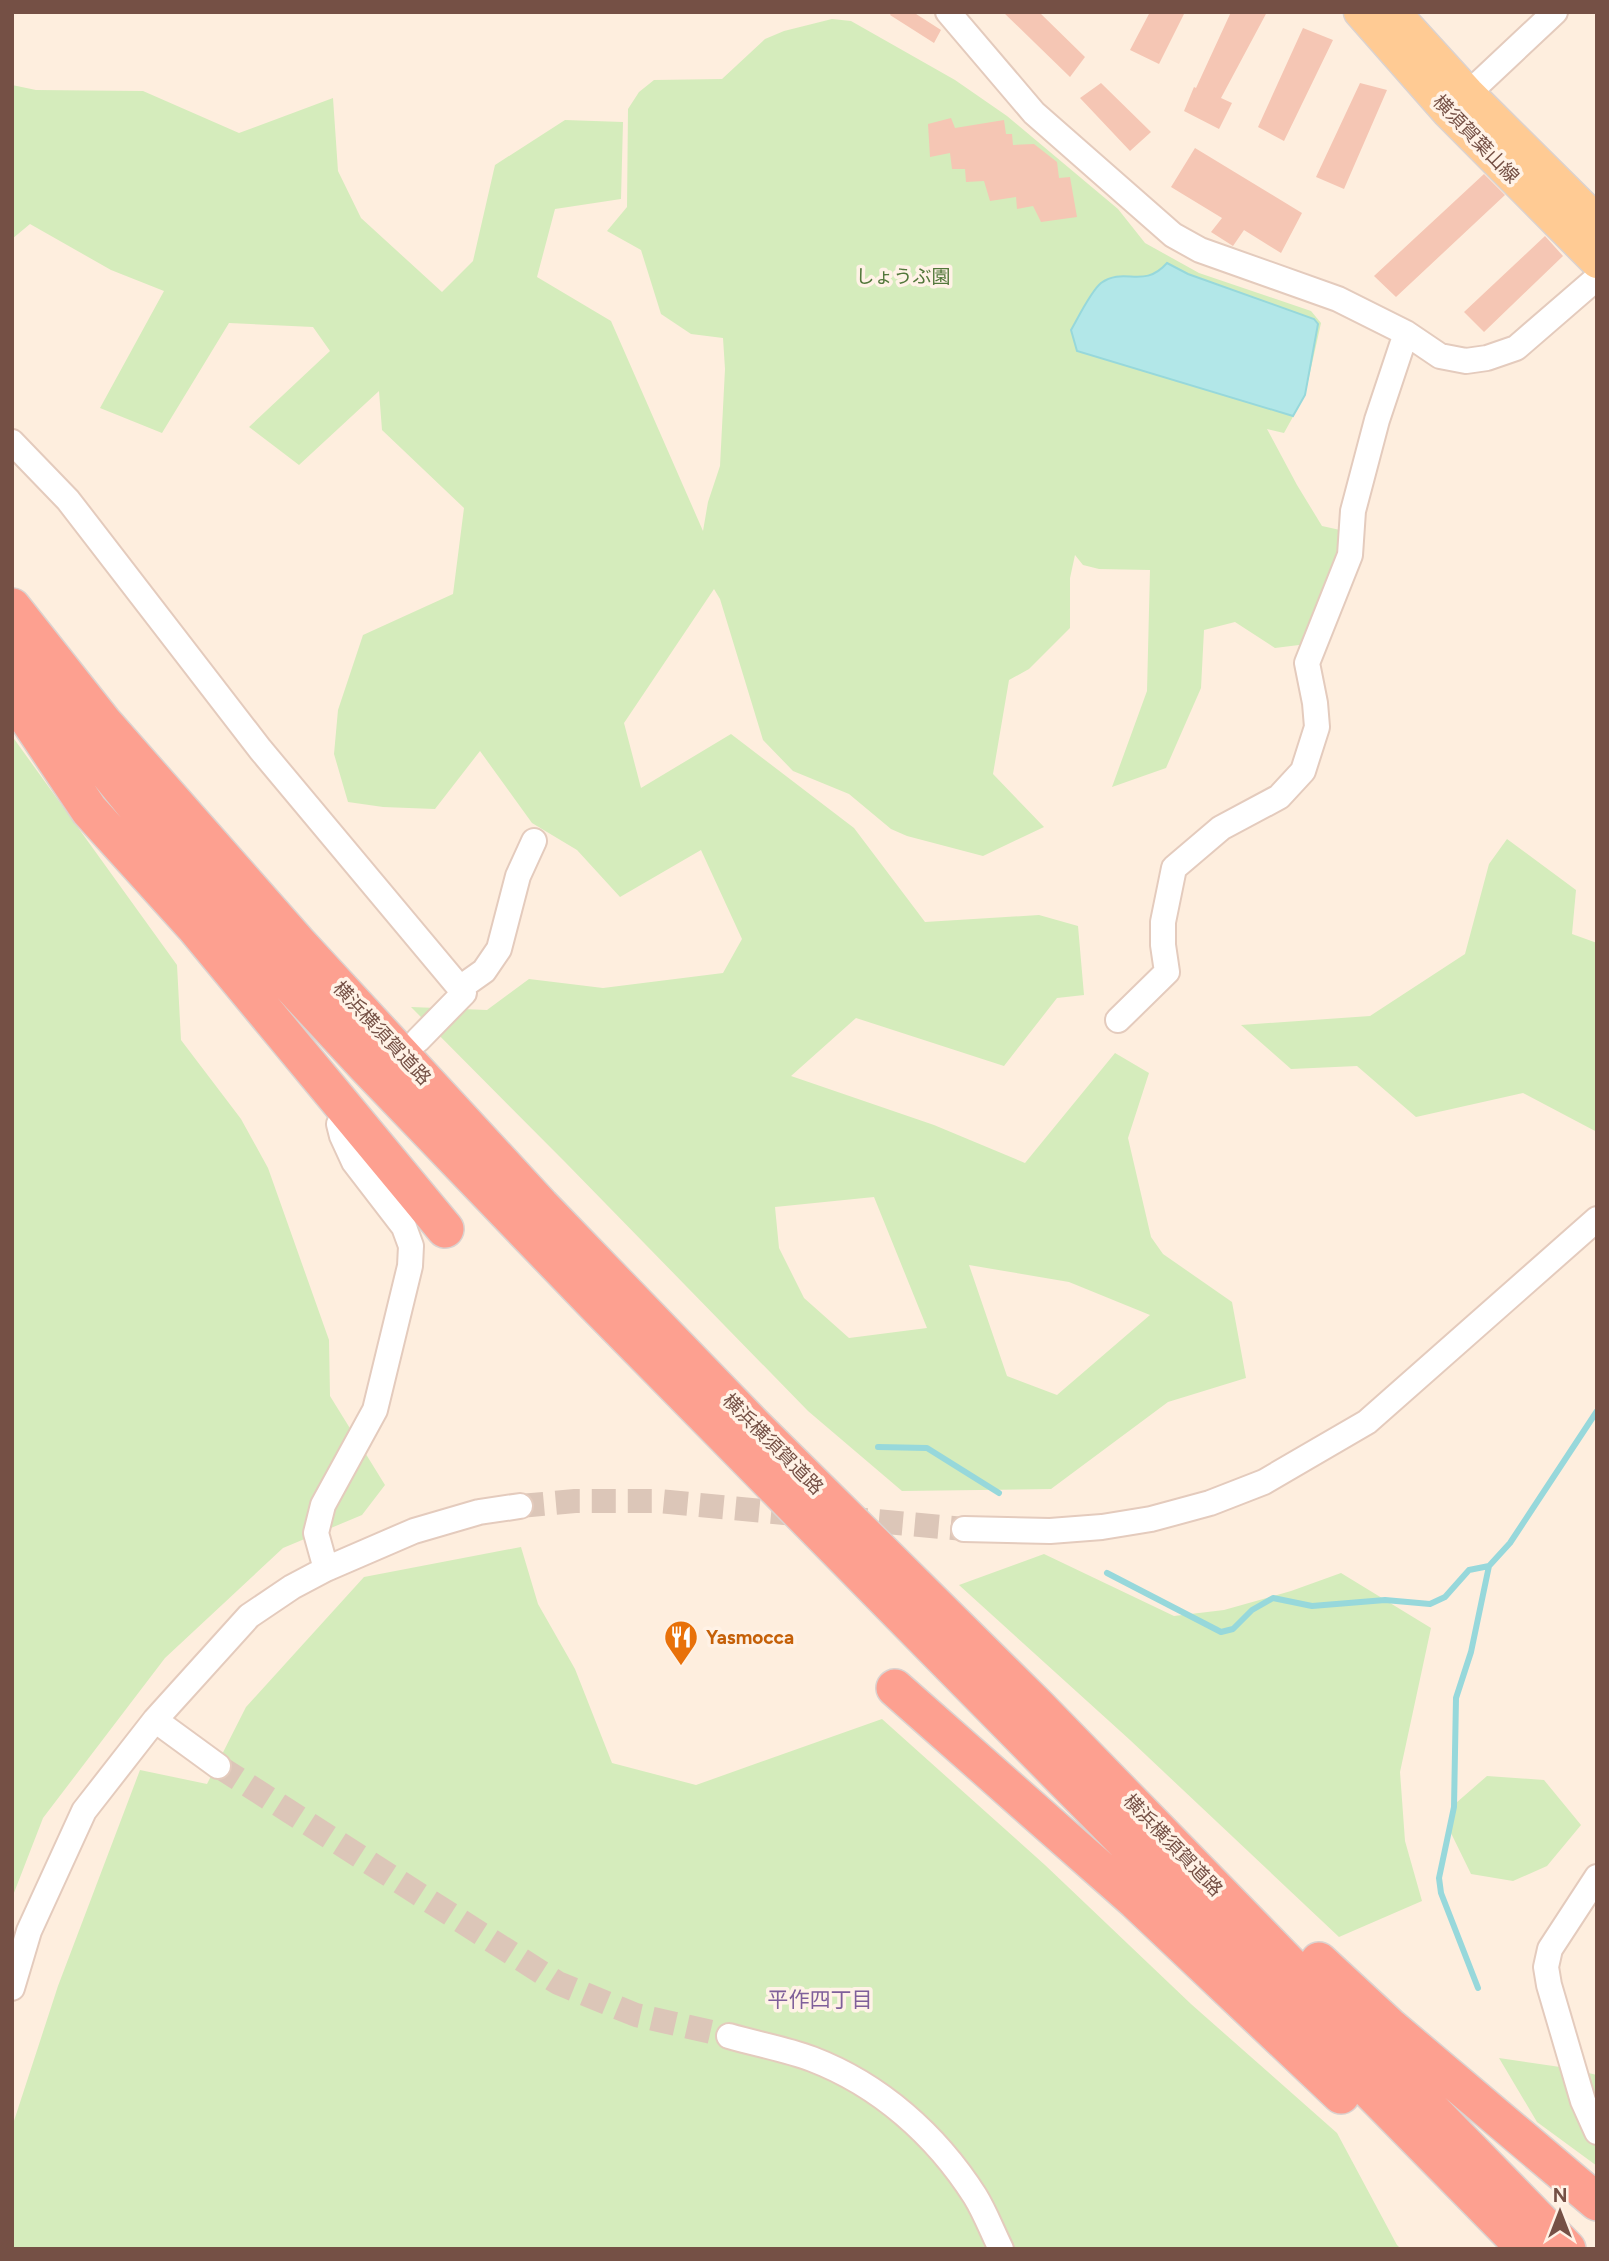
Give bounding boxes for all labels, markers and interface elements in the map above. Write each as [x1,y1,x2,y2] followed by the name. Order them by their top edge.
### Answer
[1428,90,1524,188] street label: 横須賀葉山線
[855,265,951,288] park label: しょうぶ園
[328,977,436,1089] street label: 横浜横須賀道路
[718,1389,828,1499] street label: 横浜横須賀道路
[662,1618,700,1667] restaurant icon: Yasmocca
[706,1626,794,1649] place label: Yasmocca
[1119,1789,1227,1901] street label: 横浜横須賀道路
[768,1987,873,2012] district label: 平作四丁目
[1525,2177,1595,2247] north arrow
[1553,2184,1567,2207] text: N

